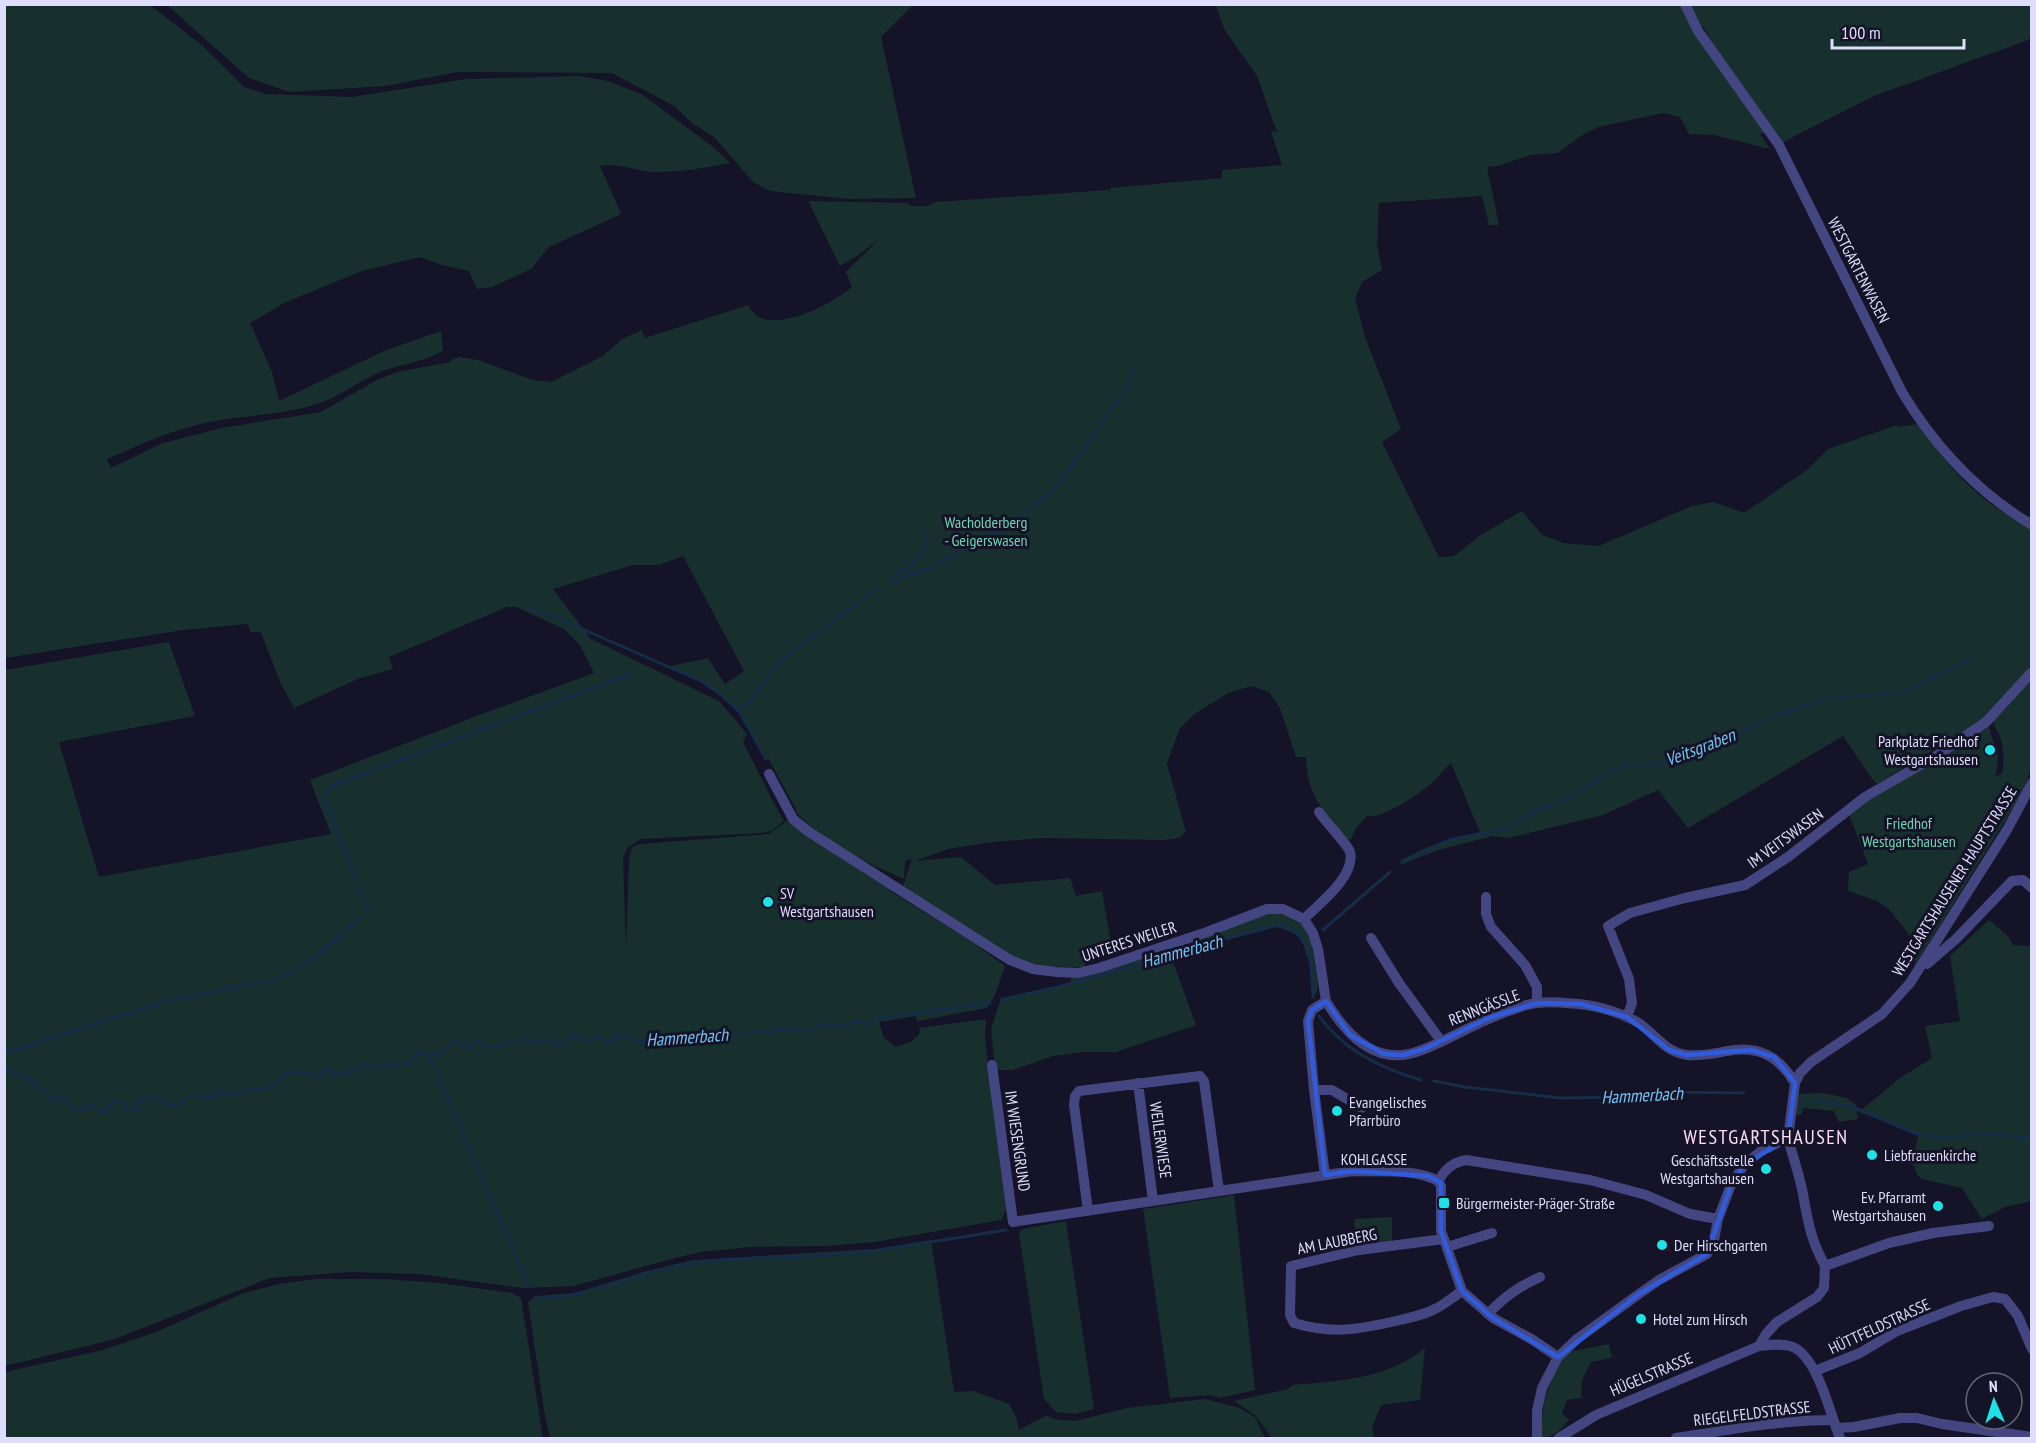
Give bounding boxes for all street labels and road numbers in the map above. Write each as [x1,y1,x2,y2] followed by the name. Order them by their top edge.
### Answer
[1824,214,1894,326] street label: WESTGARTENWASEN
[1887,782,2021,980] street label: WESTGARTSHAUSENER HAUPTSTRASSE
[1743,804,1827,872] street label: IM VEITSWASEN
[1079,916,1179,966] street label: UNTERES WEILER
[1446,984,1522,1030] street label: RENNGÄSSLE
[1001,1089,1035,1193] street label: IM WIESENGRUND
[1146,1100,1176,1180] street label: WEILERWIESE
[1341,1149,1407,1169] street label: KOHLGASSE
[1295,1223,1379,1259] street label: AM LAUBBERG
[1825,1294,1933,1358] street label: HÜTTFELDSTRASSE
[1607,1348,1695,1400] street label: HÜGELSTRASSE
[1692,1396,1812,1430] street label: RIEGELFELDSTRASSE

